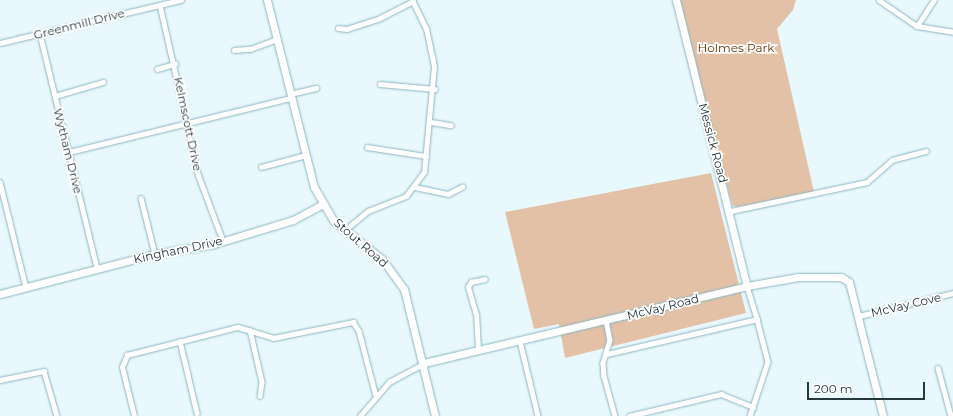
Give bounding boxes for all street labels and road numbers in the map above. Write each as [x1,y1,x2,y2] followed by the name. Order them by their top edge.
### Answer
[32,6,126,42] street label: Greenmill Drive
[171,76,205,172] street label: Kelmscott Drive
[695,102,731,184] street label: Messick Road
[50,107,86,195] street label: Wytham Drive
[331,216,391,270] street label: Stout Road
[132,234,224,266] street label: Kingham Drive
[870,290,942,320] street label: McVay Cove
[626,291,700,323] street label: McVay Road

